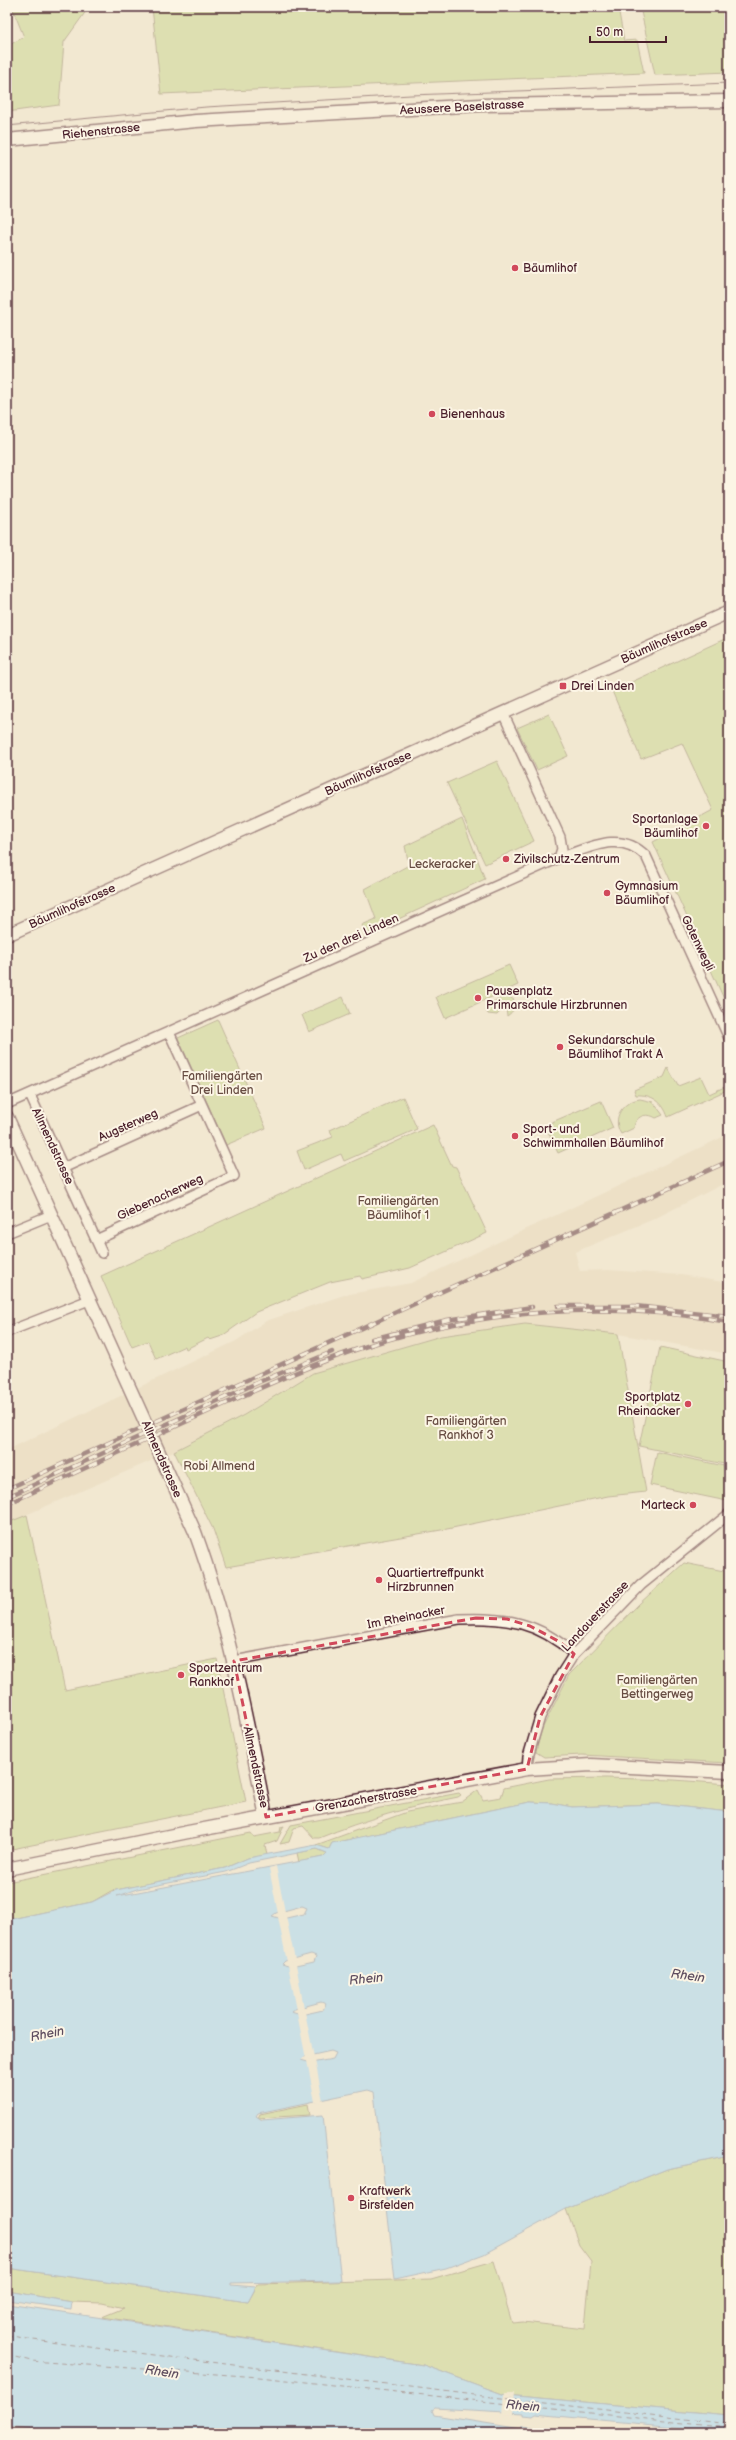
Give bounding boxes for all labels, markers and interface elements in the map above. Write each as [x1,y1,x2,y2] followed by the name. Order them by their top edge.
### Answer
[590,18,666,44] scale bar
[596,25,623,40] text: 50 m
[399,97,525,118] street label: Aeussere Baselstrasse
[61,120,141,143] street label: Riehenstrasse
[523,261,578,276] place label: Bäumlihof
[510,263,520,273] marker: Bäumlihof
[440,407,505,422] place label: Bienenhaus
[427,409,437,419] marker: Bienenhaus
[618,616,710,667] street label: Bäumlihofstrasse
[571,679,634,694] place label: Drei Linden
[558,681,568,691] marker: Drei Linden
[322,748,414,799] street label: Bäumlihofstrasse
[632,812,698,841] place label: Sportanlage Bäumlihof
[701,821,711,831] marker: Sportanlage Bäumlihof
[513,852,620,867] place label: Zivilschutz-Zentrum
[501,854,511,864] marker: Zivilschutz-Zentrum
[408,857,476,872] park label: Leckeracker
[615,879,678,908] place label: Gymnasium Bäumlihof
[26,881,118,932] street label: Bäumlihofstrasse
[602,888,612,898] marker: Gymnasium Bäumlihof
[300,911,401,967] street label: Zu den drei Linden
[678,913,718,974] street label: Gotenwegli
[486,984,628,1013] place label: Pausenplatz Primarschule Hirzbrunnen
[473,993,483,1003] marker: Pausenplatz Primarschule Hirzbrunnen
[568,1033,664,1062] place label: Sekundarschule Bäumlihof Trakt A
[555,1042,565,1052] marker: Sekundarschule Bäumlihof Trakt A
[181,1069,263,1098] park label: Familiengärten Drei Linden
[28,1105,77,1187] street label: Allmendstrasse
[96,1106,160,1145] street label: Augsterweg
[523,1122,664,1151] place label: Sport- und Schwimmhallen Bäumlihof
[510,1131,520,1141] marker: Sport- und Schwimmhallen Bäumlihof
[115,1171,206,1224] street label: Giebenacherweg
[357,1194,439,1223] park label: Familiengärten Bäumlihof 1
[618,1390,681,1419] place label: Sportplatz Rheinacker
[683,1399,693,1409] marker: Sportplatz Rheinacker
[425,1414,507,1443] park label: Familiengärten Rankhof 3
[138,1418,185,1500] street label: Allmendstrasse
[183,1459,255,1474] park label: Robi Allmend
[641,1498,685,1513] place label: Marteck
[688,1500,698,1510] marker: Marteck
[387,1566,484,1595] place label: Quartiertreffpunkt Hirzbrunnen
[374,1575,384,1585] marker: Quartiertreffpunkt Hirzbrunnen
[559,1578,632,1655] street label: Landauerstrasse
[366,1602,447,1632] street label: Im Rheinacker
[189,1661,262,1690] place label: Sportzentrum Rankhof
[176,1670,186,1680] marker: Sportzentrum Rankhof
[616,1673,698,1702] park label: Familiengärten Bettingerweg
[240,1725,271,1809] street label: Allmendstrasse
[314,1783,418,1816] street label: Grenzacherstrasse
[670,1966,706,1986] water label: Rhein
[348,1969,384,1989] water label: Rhein
[29,2023,65,2045] water label: Rhein
[359,2184,414,2213] place label: Kraftwerk Birsfelden
[346,2193,356,2203] marker: Kraftwerk Birsfelden
[144,2361,180,2383] water label: Rhein
[505,2397,541,2415] water label: Rhein

